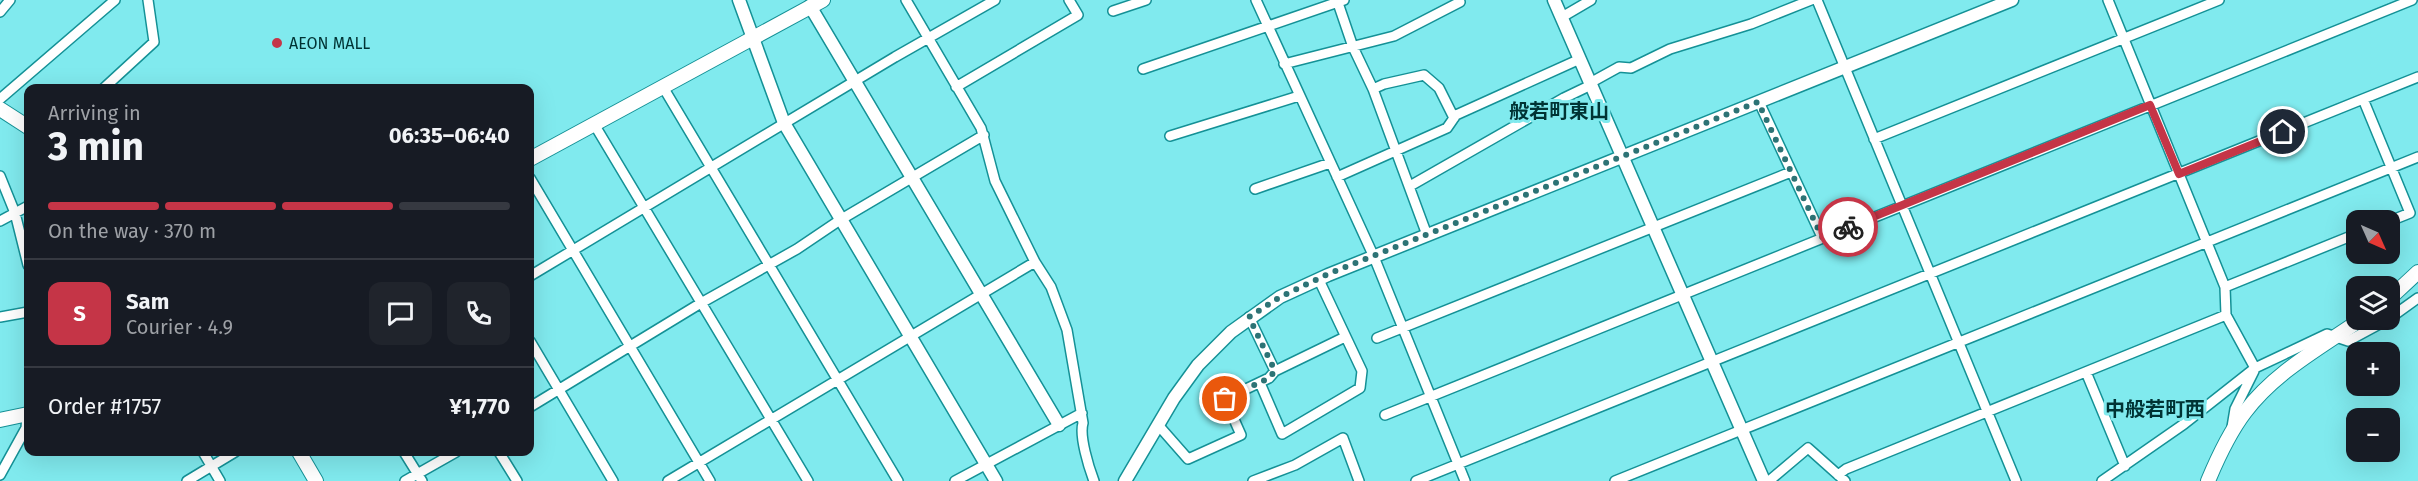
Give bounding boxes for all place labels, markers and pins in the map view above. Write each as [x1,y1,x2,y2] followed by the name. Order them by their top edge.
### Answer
[289,34,370,53] place label: AEON MALL
[270,36,284,50] marker: AEON MALL
[2257,106,2308,157] pin
[1199,373,1250,424] pin

